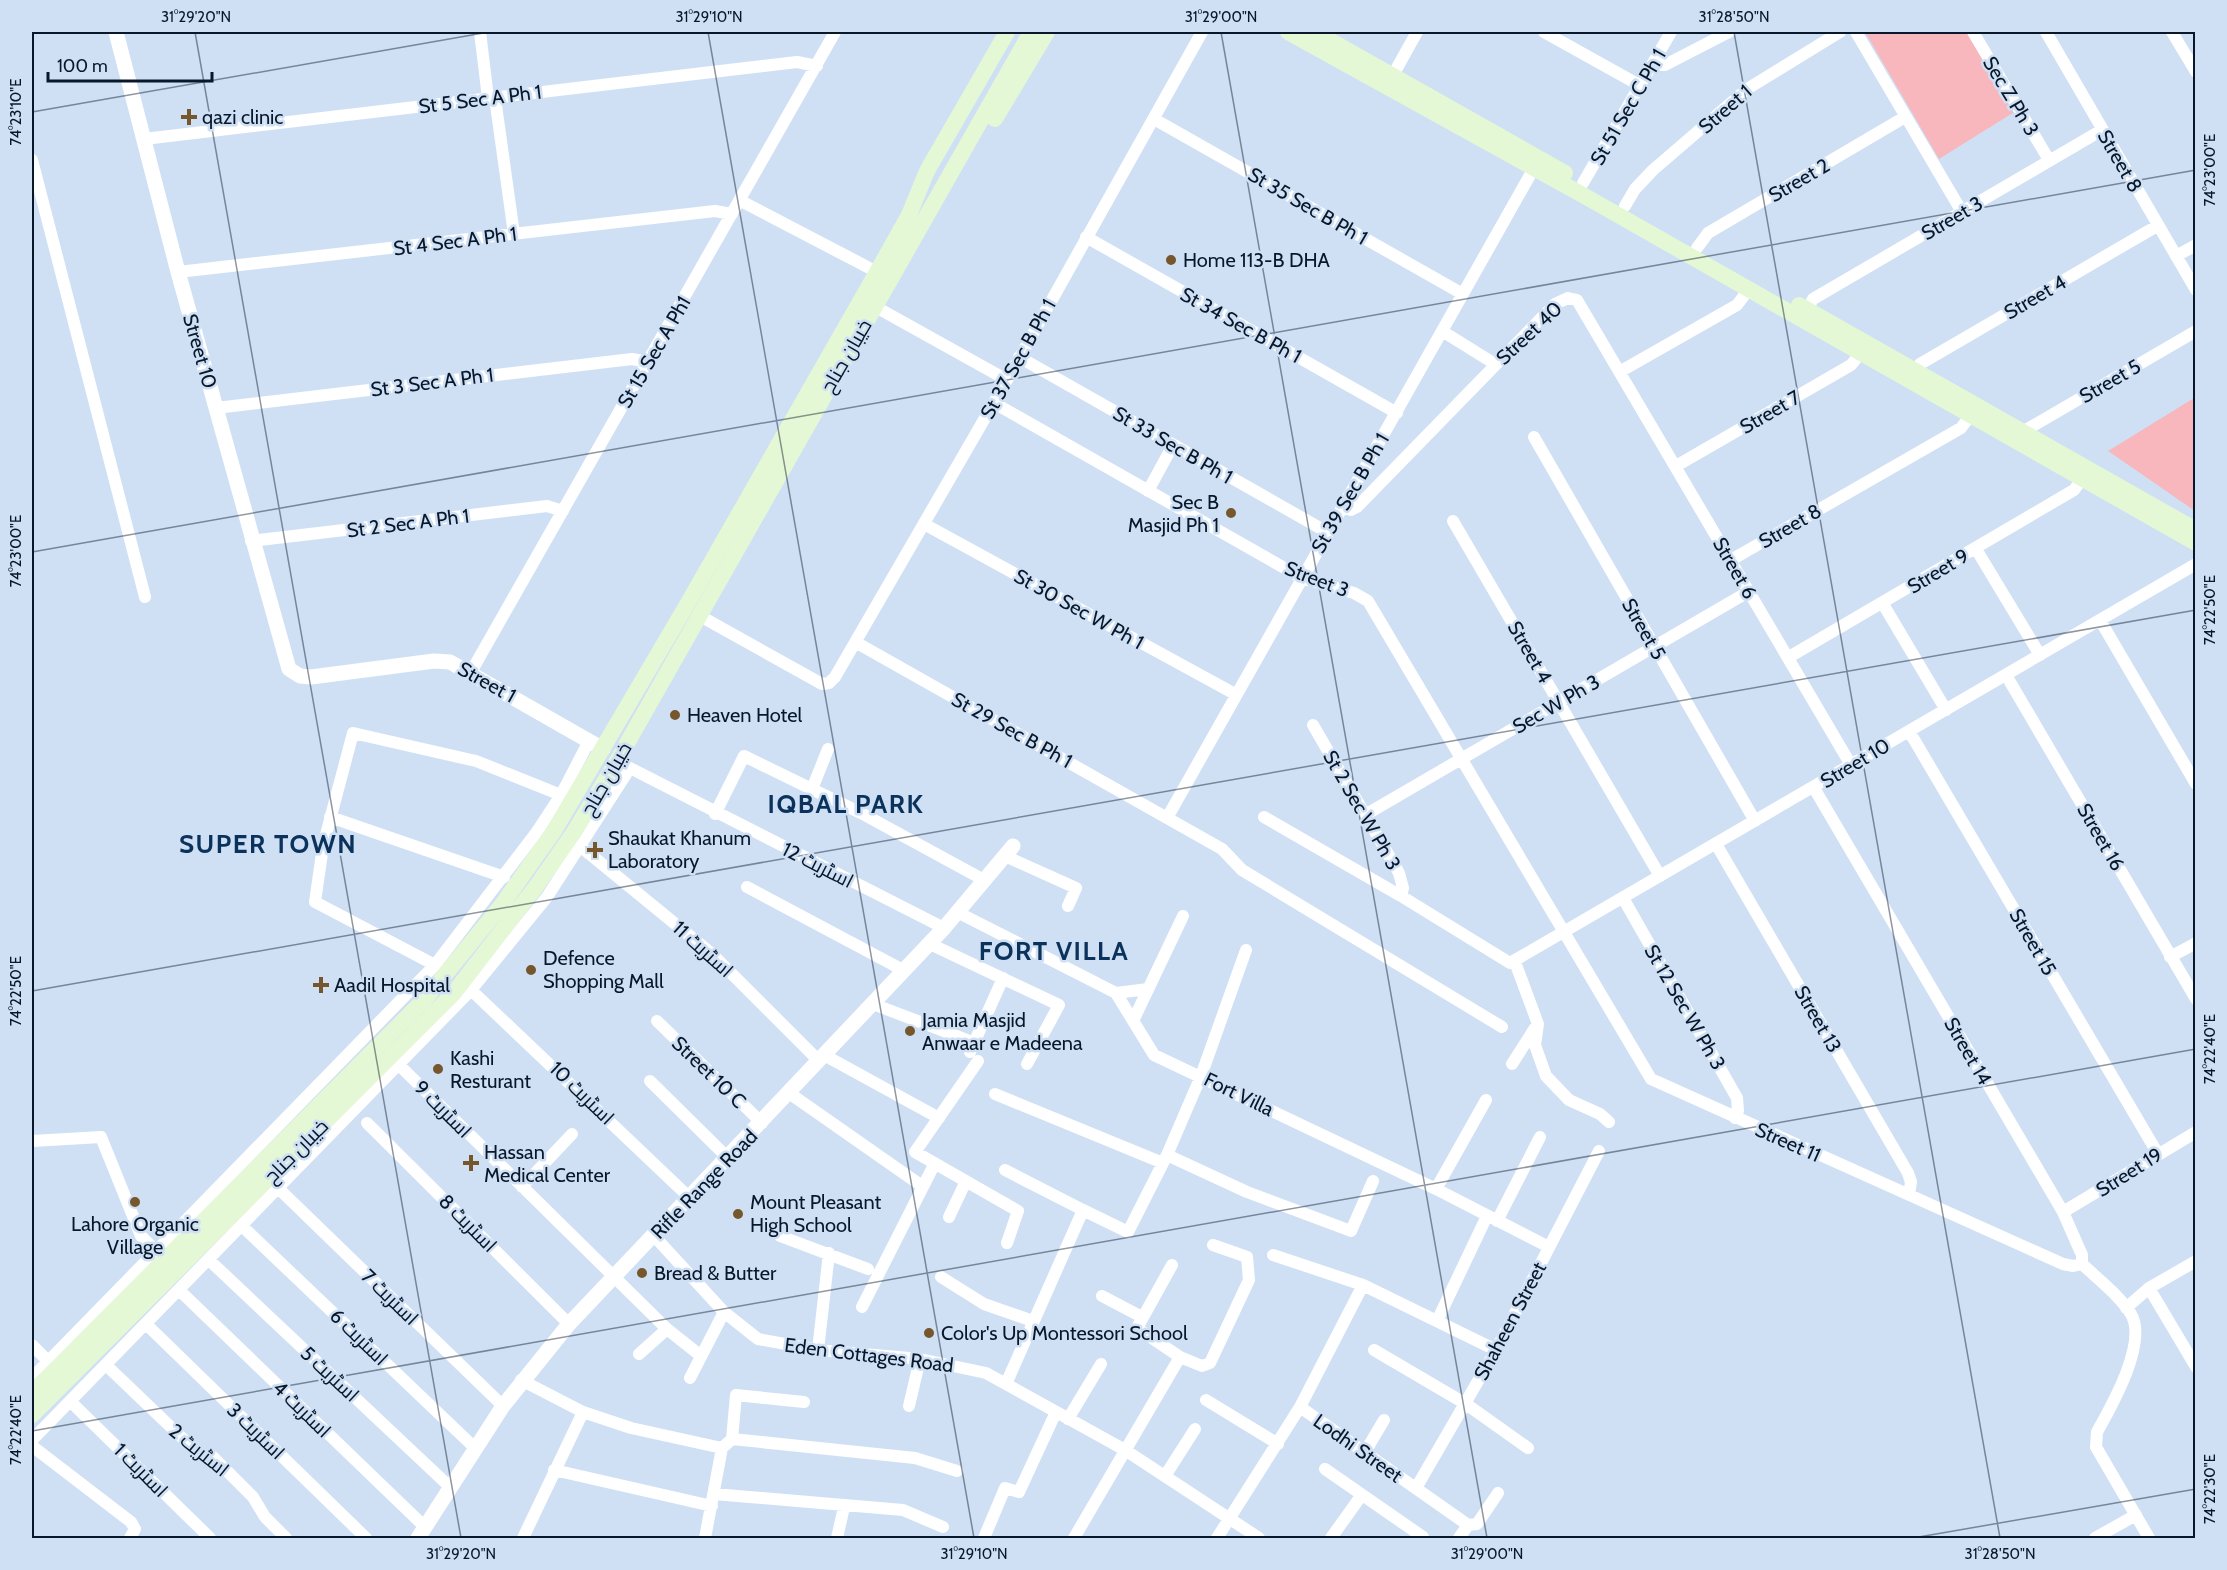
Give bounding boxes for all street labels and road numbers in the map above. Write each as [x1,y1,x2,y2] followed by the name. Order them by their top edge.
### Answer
[1585,45,1671,169] street label: St 51 Sec C Ph 1
[1978,52,2044,140] street label: Sec Z Ph 3
[1694,79,1756,139] street label: Street 1
[417,80,543,118] street label: St 5 Sec A Ph 1
[2093,126,2147,196] street label: Street 8
[1764,153,1834,207] street label: Street 2
[1244,162,1372,250] street label: St 35 Sec B Ph 1
[1917,191,1987,245] street label: Street 3
[392,222,518,260] street label: St 4 Sec A Ph 1
[2000,270,2071,324] street label: Street 4
[1176,282,1306,368] street label: St 34 Sec B Ph 1
[612,292,696,412] street label: St 15 Sec A Ph1
[975,295,1061,423] street label: St 37 Sec B Ph 1
[1491,296,1567,370] street label: Street 40
[178,311,222,391] street label: Street 10
[815,315,878,398] street label: خیبان جناح
[2075,354,2145,408] street label: Street 5
[369,363,495,401] street label: St 3 Sec A Ph 1
[1735,385,1805,439] street label: Street 7
[1109,401,1237,489] street label: St 33 Sec B Ph 1
[1306,429,1394,557] street label: St 39 Sec B Ph 1
[1755,499,1825,553] street label: Street 8
[345,504,471,542] street label: St 2 Sec A Ph 1
[1708,533,1762,603] street label: Street 6
[1903,543,1973,599] street label: Street 9
[1282,556,1352,602] street label: Street 3
[1010,564,1148,654] street label: St 30 Sec W Ph 1
[1617,594,1671,664] street label: Street 5
[1503,617,1557,688] street label: Street 4
[454,656,520,708] street label: Street 1
[1508,670,1604,738] street label: Sec W Ph 3
[948,687,1076,773] street label: St 29 Sec B Ph 1
[1816,733,1894,793] street label: Street 10
[575,738,638,821] street label: خیبان جناح
[1318,746,1406,874] street label: St 2 Sec W Ph 3
[2072,799,2130,875] street label: Street 16
[778,837,858,893] street label: اسٹریٹ 12
[2004,904,2062,980] street label: Street 15
[668,916,738,982] street label: اسٹریٹ 11
[1639,940,1731,1074] street label: St 12 Sec W Ph 3
[1789,981,1847,1057] street label: Street 13
[1939,1013,1997,1089] street label: Street 14
[667,1031,751,1113] street label: Street 10 C
[545,1056,619,1130] street label: اسٹریٹ 10
[1200,1067,1278,1121] street label: Fort Villa
[409,1075,477,1143] street label: اسٹریٹ 9
[259,1114,335,1190] street label: خیبان جناح
[1752,1117,1824,1167] street label: Street 11
[646,1124,762,1244] street label: Rifle Range Road
[2091,1142,2167,1202] street label: Street 19
[434,1189,502,1257] street label: اسٹریٹ 8
[1469,1258,1551,1384] street label: Shaheen Street
[356,1264,424,1330] street label: اسٹریٹ 7
[325,1304,393,1370] street label: اسٹریٹ 6
[783,1333,955,1377] street label: Eden Cottages Road
[296,1341,364,1407] street label: اسٹریٹ 5
[268,1376,336,1442] street label: اسٹریٹ 4
[222,1398,290,1464] street label: اسٹریٹ 3
[1309,1409,1407,1487] street label: Lodhi Street
[164,1419,234,1481] street label: اسٹریٹ 2
[109,1438,173,1502] street label: اسٹریٹ 1

